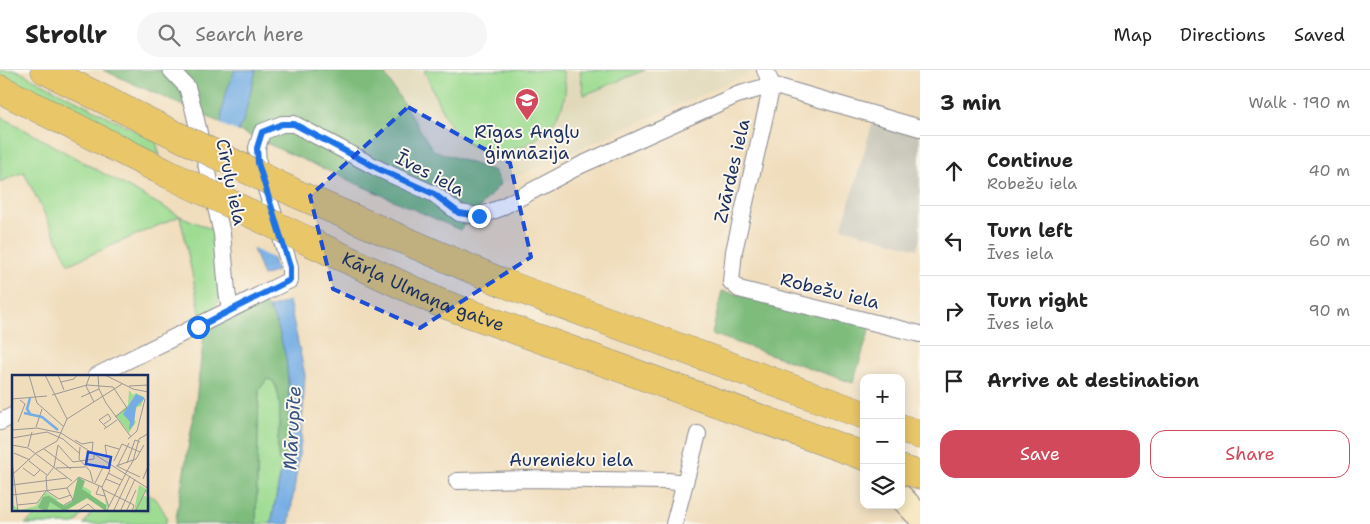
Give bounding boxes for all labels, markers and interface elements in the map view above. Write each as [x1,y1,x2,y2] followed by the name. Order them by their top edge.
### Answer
[137,12,487,57] search box
[25,19,107,51] text: Strollr
[155,21,183,49] icon: search
[195,22,304,47] text: Search here
[1114,23,1152,47] text: Map
[1180,23,1266,47] text: Directions
[1294,23,1345,47] text: Saved
[514,87,540,121] school or university icon: Rīgas Angļu ģimnāzija
[940,89,1001,117] text: 3 min
[1248,92,1350,113] text: Walk · 190 m
[708,117,756,225] street label: Zvārdes iela
[474,120,580,165] place label: Rīgas Angļu ģimnāzija
[210,136,252,228] street label: Cīruļu iela
[391,146,469,202] street label: Īves iela
[987,148,1073,173] text: Continue
[940,157,968,185] icon: ahead
[1308,160,1350,181] text: 40 m
[987,173,1077,194] text: Robežu iela
[468,205,491,228] route end
[987,218,1073,243] text: Turn left
[940,227,968,255] icon: left
[1309,230,1350,251] text: 60 m
[987,243,1053,264] text: Īves iela
[338,247,508,337] street label: Kārļa Ulmaņa gatve
[778,267,882,315] street label: Robežu iela
[987,288,1088,313] text: Turn right
[940,297,968,325] icon: right
[1309,300,1350,321] text: 90 m
[987,313,1053,334] text: Īves iela
[187,316,210,339] route start
[940,367,968,395] icon: arrive
[987,368,1199,393] text: Arrive at destination
[860,374,905,509] map controls
[860,374,905,419] button: +
[12,375,149,512] inset map
[277,385,307,471] water label: Mārupīte
[860,419,905,464] button: −
[940,430,1140,478] button: Save
[1150,430,1350,478] button: Share
[509,448,633,472] street label: Aurenieku iela
[860,464,905,509] button: layers

